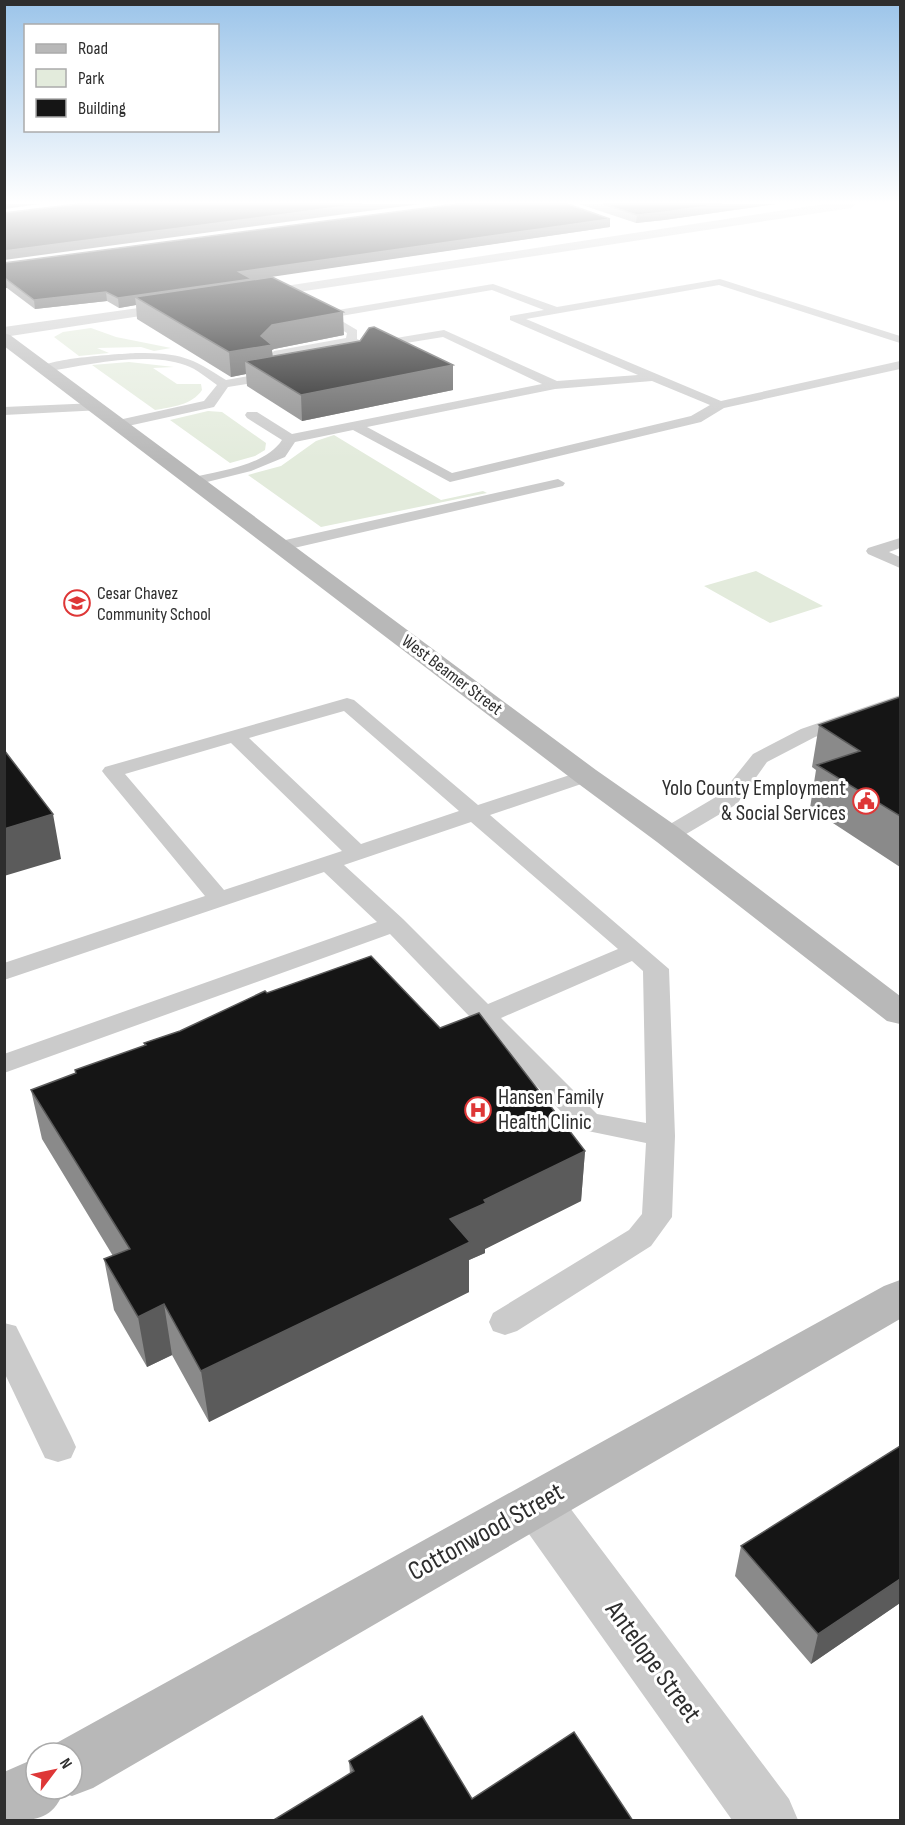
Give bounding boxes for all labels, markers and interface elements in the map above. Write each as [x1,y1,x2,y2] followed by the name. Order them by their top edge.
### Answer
[24,24,219,132] legend
[78,38,108,59] text: Road
[78,68,104,89] text: Park
[78,98,126,119] text: Building
[97,583,211,625] place label: Cesar Chavez Community School
[62,588,92,618] school or university icon: Cesar Chavez Community School
[398,630,507,720] street label: West Beamer Street
[662,775,846,827] place label: Yolo County Employment & Social Services
[851,786,881,816] public building icon: Yolo County Employment & Social Services
[498,1084,604,1136] place label: Hansen Family Health Clinic
[463,1095,493,1125] hospital icon: Hansen Family Health Clinic
[403,1476,569,1588] street label: Cottonwood Street
[598,1594,708,1729] street label: Antelope Street
[24,1741,84,1801] north arrow
[55,1755,76,1773] text: N

